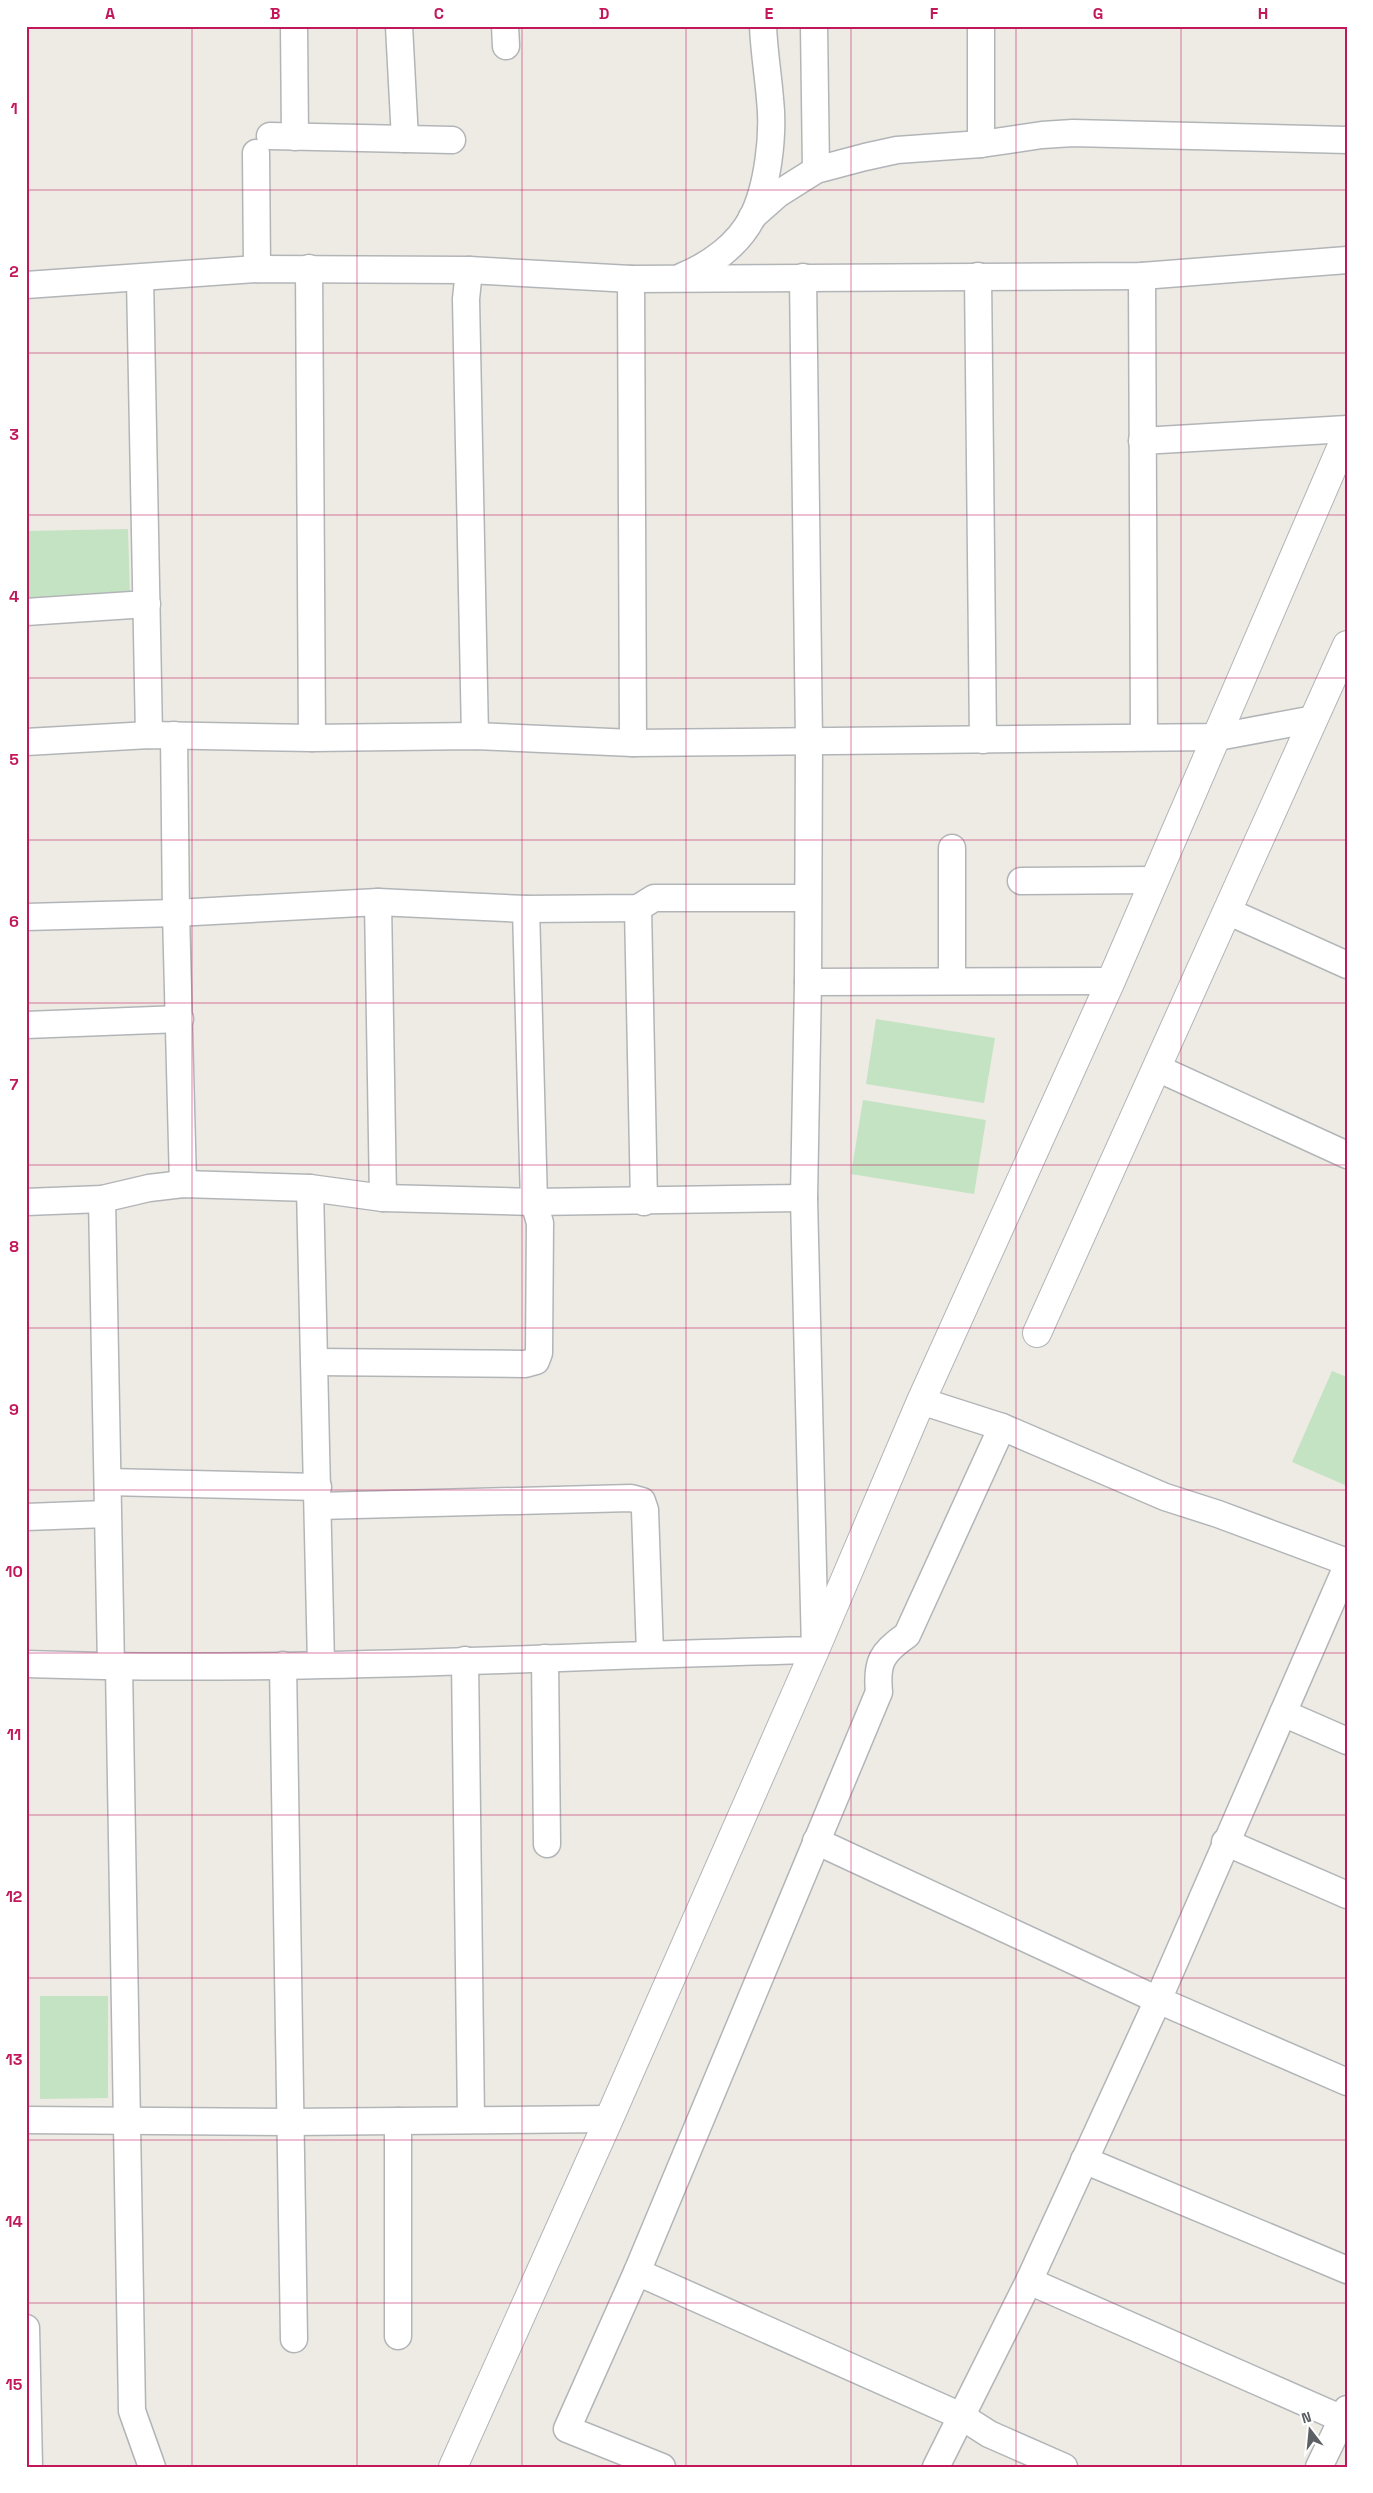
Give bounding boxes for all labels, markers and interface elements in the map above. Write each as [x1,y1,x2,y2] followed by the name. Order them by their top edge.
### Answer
[105,3,115,24] text: A
[270,3,280,24] text: B
[434,3,444,24] text: C
[599,3,609,24] text: D
[765,3,774,24] text: E
[930,3,939,24] text: F
[1093,3,1103,24] text: G
[1258,3,1268,24] text: H
[10,98,18,119] text: 1
[9,261,19,282] text: 2
[9,424,19,445] text: 3
[9,586,19,607] text: 4
[9,749,19,770] text: 5
[9,911,19,932] text: 6
[10,1074,19,1095] text: 7
[9,1236,19,1257] text: 8
[9,1399,19,1420] text: 9
[5,1561,23,1582] text: 10
[7,1724,21,1745] text: 11
[6,1886,22,1907] text: 12
[6,2049,23,2070] text: 13
[5,2211,23,2232] text: 14
[6,2374,23,2395] text: 15
[1286,2406,1336,2456] north arrow
[1299,2408,1313,2427] text: N

